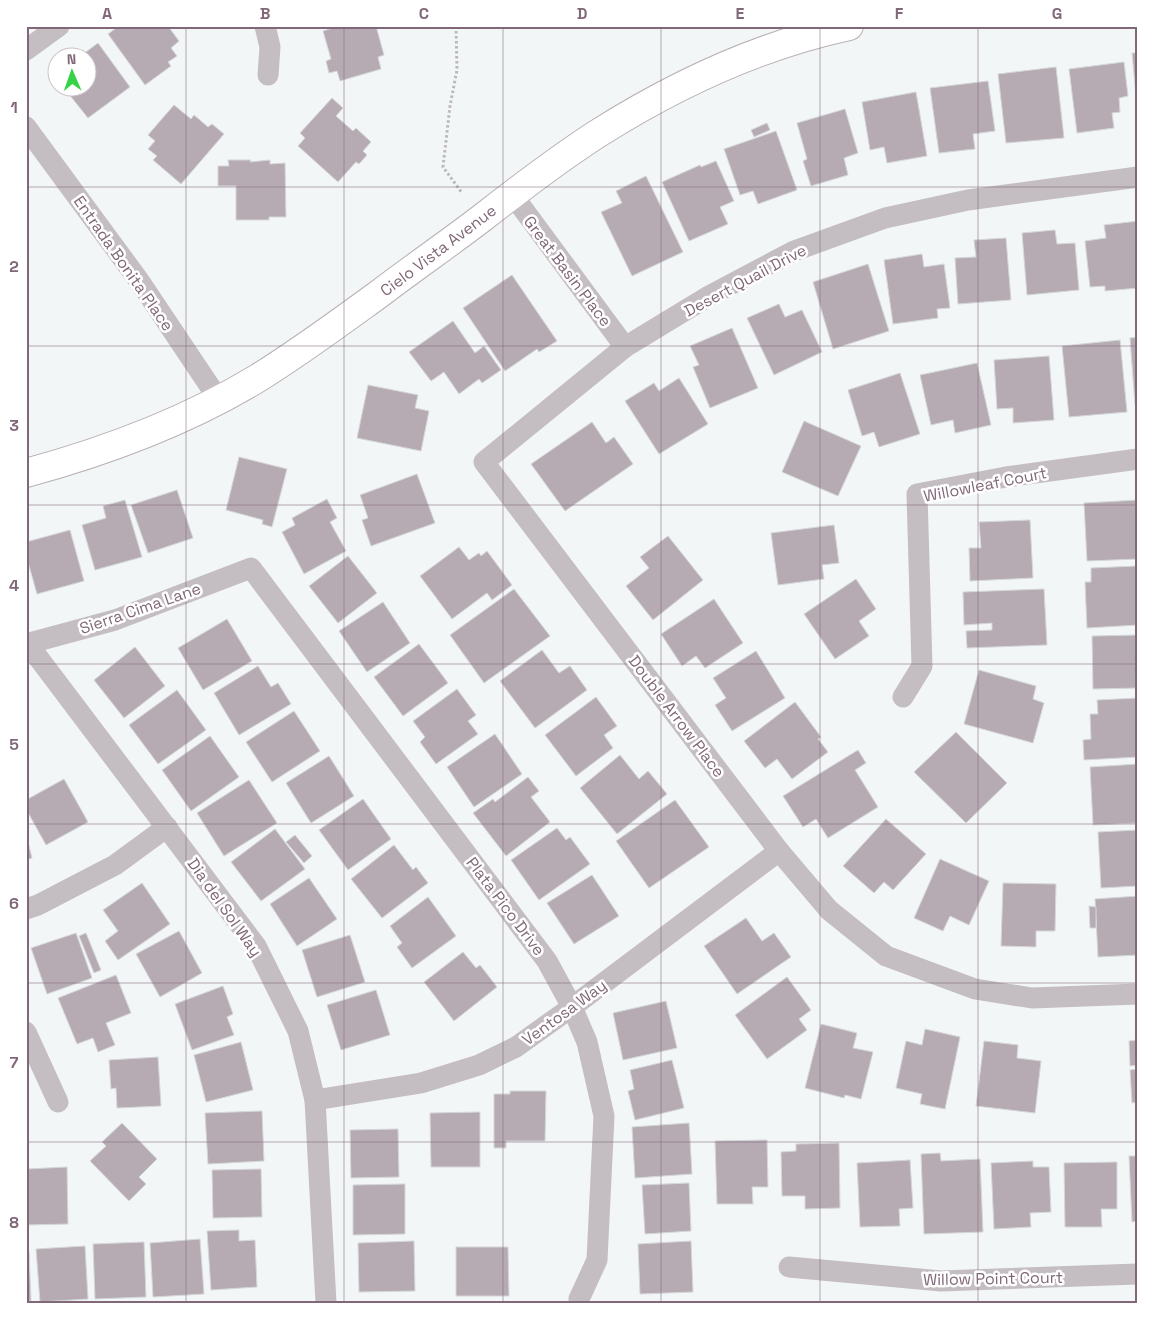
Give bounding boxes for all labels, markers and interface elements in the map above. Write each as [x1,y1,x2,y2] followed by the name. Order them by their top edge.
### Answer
[102,3,112,24] text: A
[260,3,270,24] text: B
[419,3,429,24] text: C
[577,3,587,24] text: D
[736,3,745,24] text: E
[895,3,904,24] text: F
[1052,3,1062,24] text: G
[48,48,98,98] north arrow
[67,50,77,68] text: N
[10,97,18,118] text: 1
[69,191,178,335] street label: Entrada Bonita Place
[376,200,501,301] street label: Cielo Vista Avenue
[519,212,616,331] street label: Great Basin Place
[680,239,810,322] street label: Desert Quail Drive
[9,256,19,277] text: 2
[9,415,19,436] text: 3
[922,462,1048,507] street label: Willowleaf Court
[9,575,19,596] text: 4
[77,578,204,639] street label: Sierra Cima Lane
[624,651,730,782] street label: Double Arrow Place
[9,734,19,755] text: 5
[462,853,550,960] street label: Plata Pico Drive
[183,854,266,961] street label: Dia del Sol Way
[9,893,19,914] text: 6
[518,975,611,1050] street label: Ventosa Way
[10,1052,19,1073] text: 7
[9,1212,19,1233] text: 8
[923,1267,1063,1290] street label: Willow Point Court

